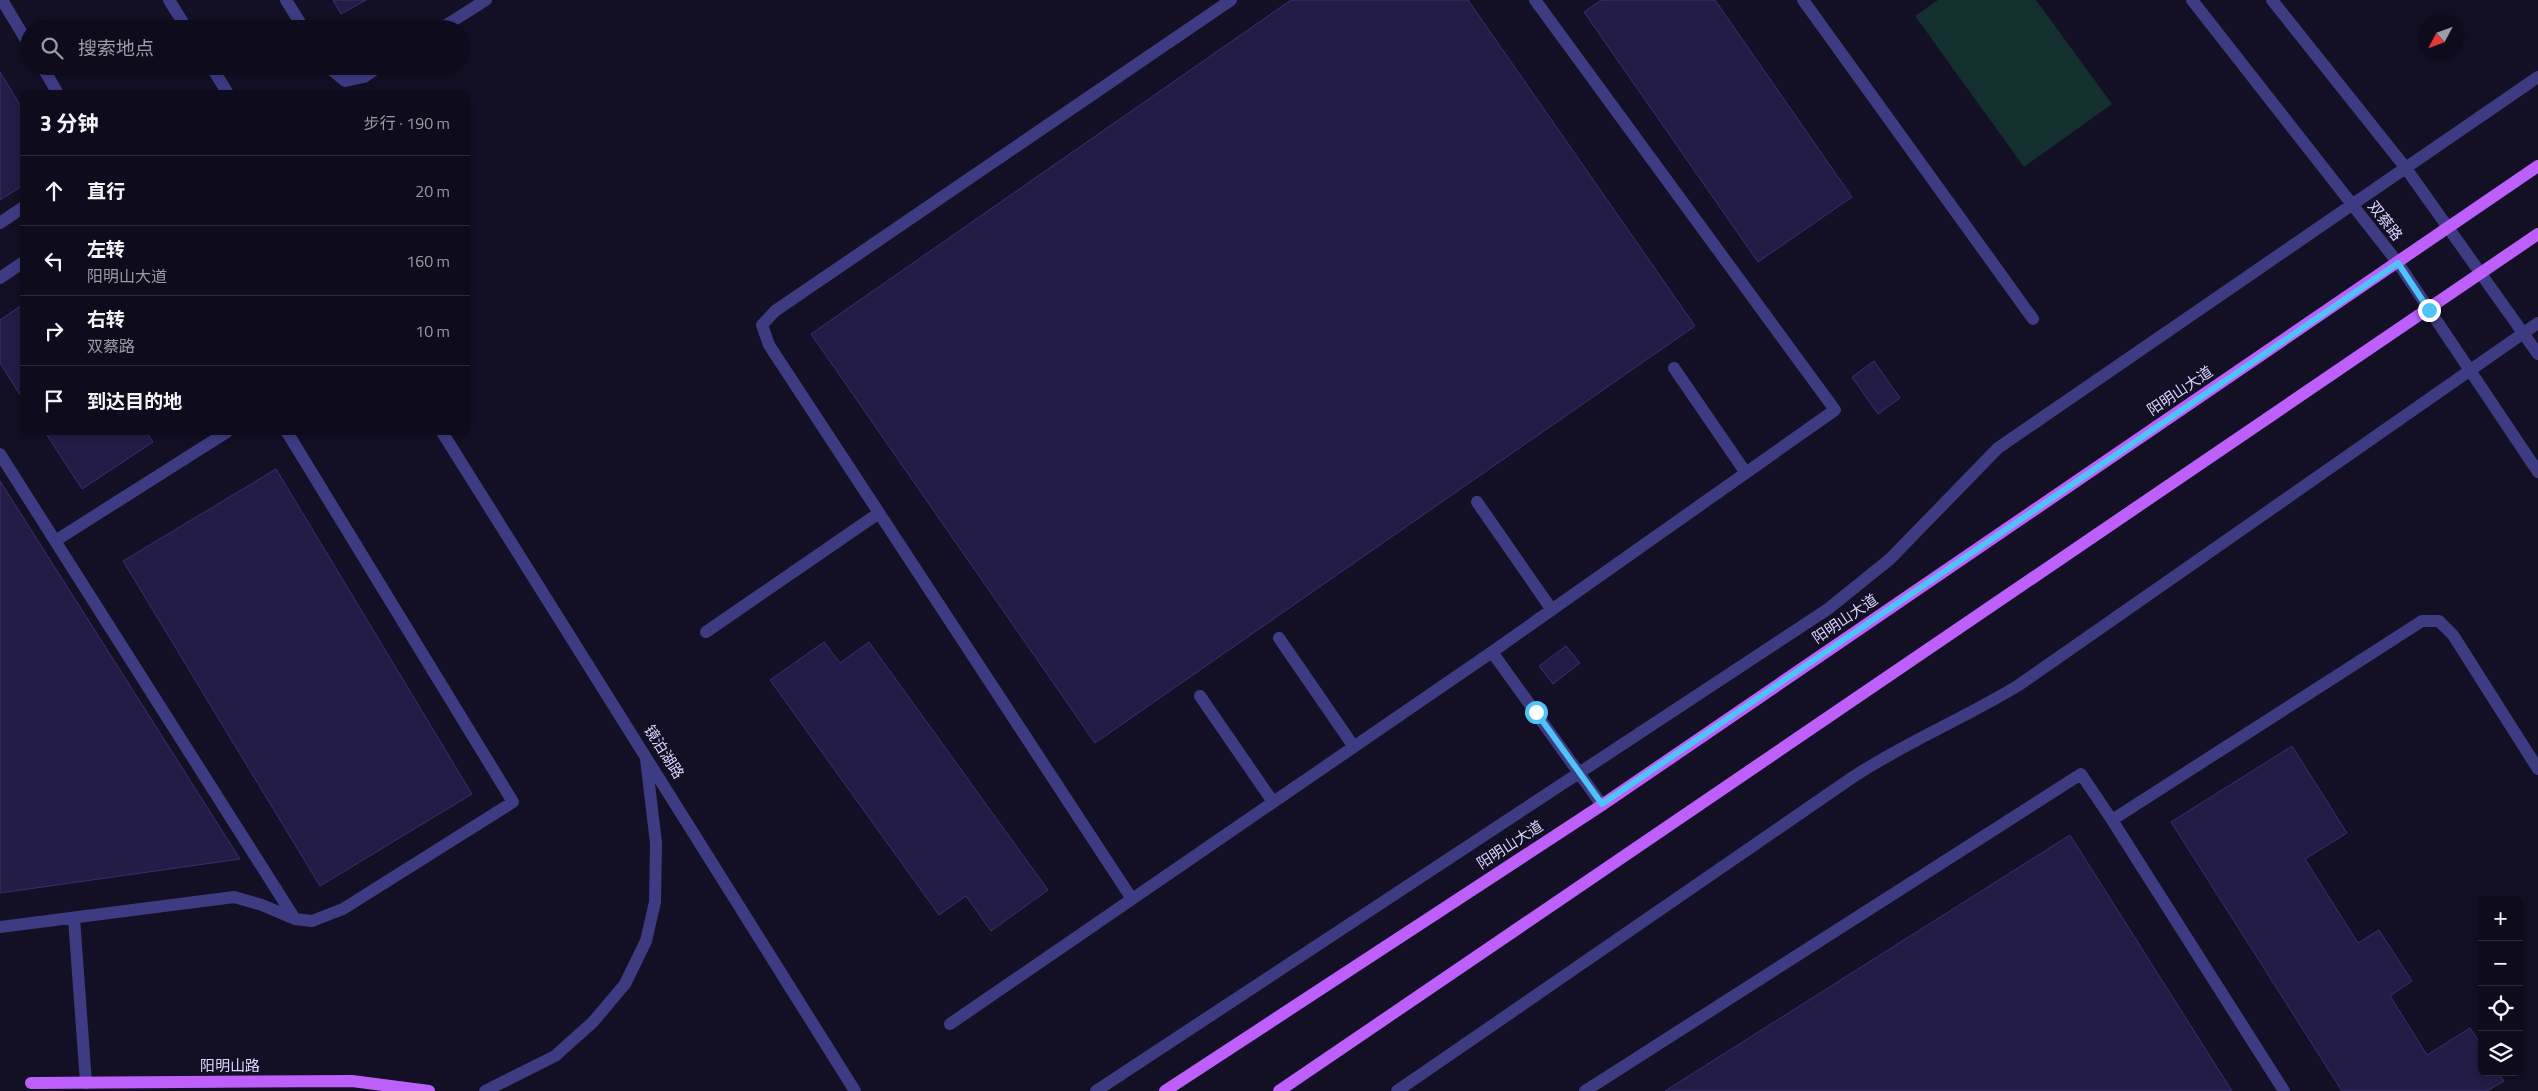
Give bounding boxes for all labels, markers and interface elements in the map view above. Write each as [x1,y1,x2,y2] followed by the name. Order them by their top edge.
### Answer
[2418,15,2463,60] north arrow
[20,20,470,75] search box
[78,33,154,62] text: 搜索地点
[38,34,66,62] icon: search
[40,107,98,139] text: 3 分钟
[364,111,450,135] text: 步行 · 190 m
[87,176,125,205] text: 直行
[40,177,68,205] icon: ahead
[415,179,450,203] text: 20 m
[2362,196,2408,246] street label: 双蔡路
[87,234,125,263] text: 左转
[40,247,68,275] icon: left
[406,249,450,273] text: 160 m
[87,264,167,288] text: 阳明山大道
[2418,299,2441,322] route end
[87,304,125,333] text: 右转
[40,317,68,345] icon: right
[415,319,450,343] text: 10 m
[87,334,135,358] text: 双蔡路
[2142,360,2217,421] street label: 阳明山大道
[87,386,182,415] text: 到达目的地
[40,387,68,415] icon: arrive
[1807,588,1882,649] street label: 阳明山大道
[1525,701,1548,724] route start
[639,720,690,783] street label: 镜泊湖路
[1472,815,1547,875] street label: 阳明山大道
[2478,896,2523,1076] map controls
[2478,896,2523,941] button: +
[2478,941,2523,986] button: −
[2478,986,2523,1031] button: locate
[2478,1031,2523,1076] button: layers
[200,1054,260,1077] street label: 阳明山路

